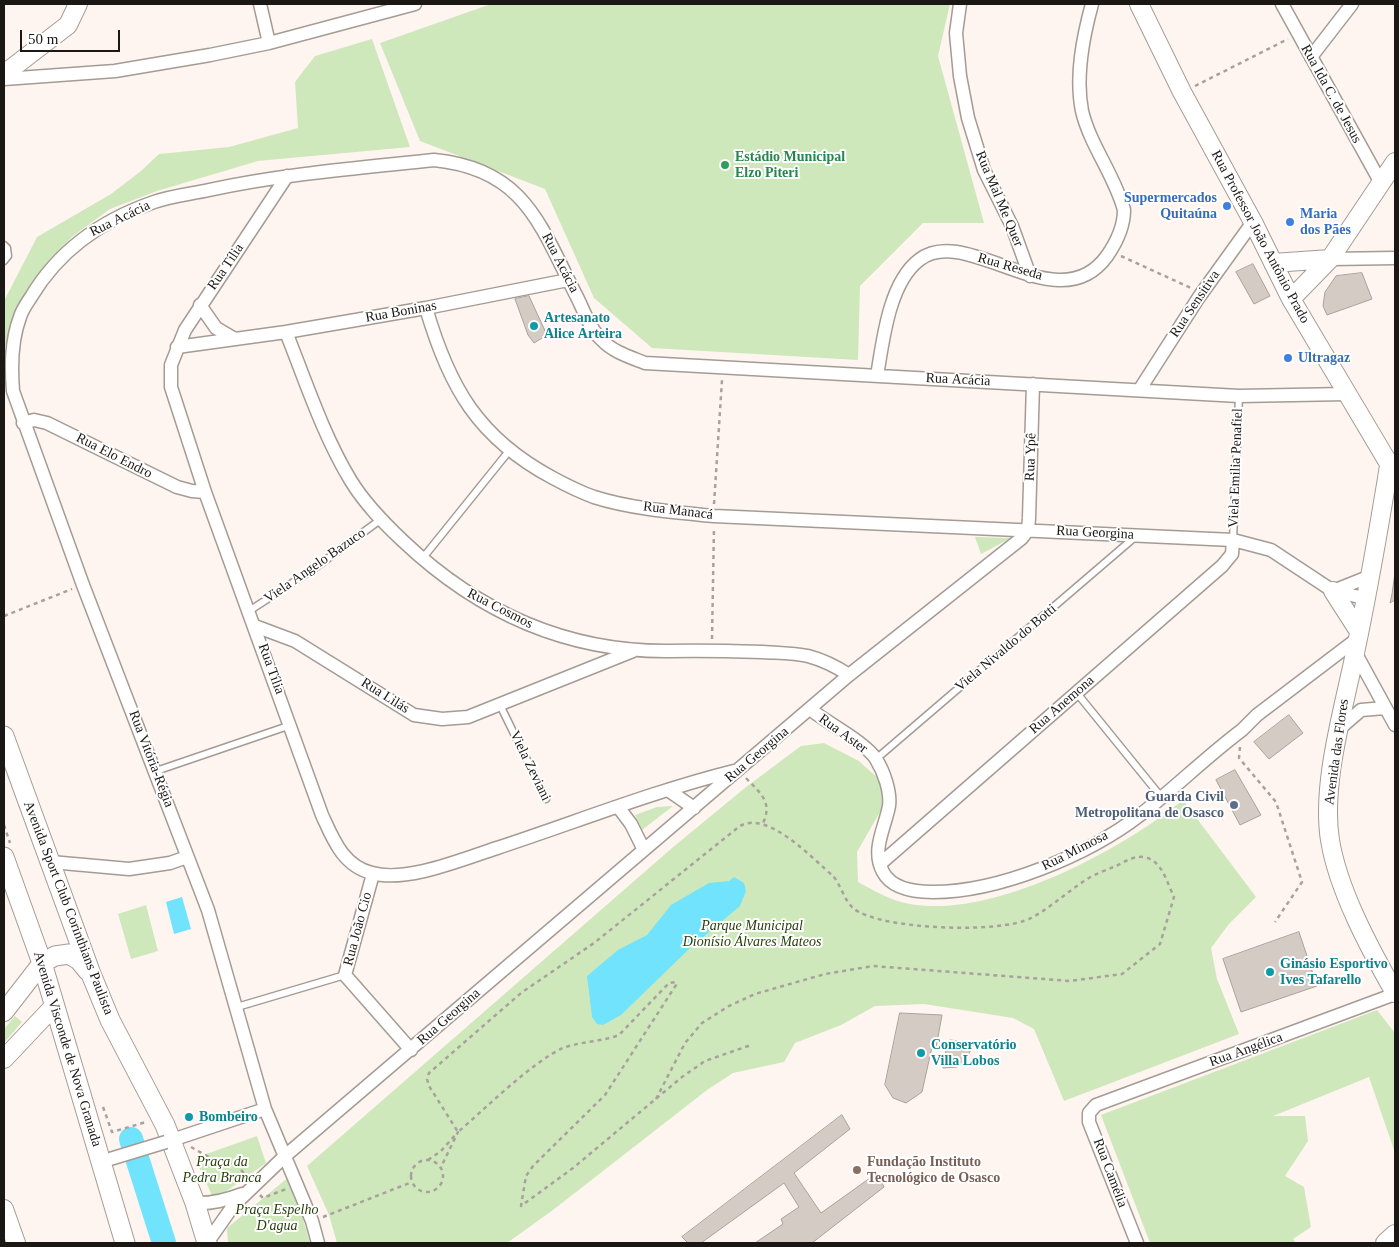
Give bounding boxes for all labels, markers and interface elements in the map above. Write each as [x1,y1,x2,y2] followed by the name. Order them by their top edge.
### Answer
[22,20,122,52] scale bar
[28,31,58,47] text: 50 m
[1297,42,1365,146] street label: Rua Ida C. de Jesus
[1207,148,1313,326] street label: Rua Professor João Antônio Prado
[735,149,845,182] place label: Estádio Municipal Elzo Piteri
[971,149,1027,249] street label: Rua Mal Me Quer
[719,159,731,171] marker: Estádio Municipal Elzo Piteri
[1124,190,1217,222] place label: Supermercados Quitaúna
[87,197,153,241] street label: Rua Acácia
[1221,200,1233,212] marker: Supermercados Quitaúna
[1300,206,1351,238] place label: Maria dos Pães
[1284,216,1296,228] marker: Maria dos Pães
[538,230,582,296] street label: Rua Acácia
[204,241,248,293] street label: Rua Tília
[976,250,1044,284] street label: Rua Reseda
[1166,267,1224,341] street label: Rua Sensitiva
[364,297,438,327] street label: Rua Boninas
[544,310,622,342] place label: Artesanato Alice Arteira
[528,320,540,332] marker: Artesanato Alice Arteira
[1298,350,1350,366] place label: Ultragaz
[1282,352,1294,364] marker: Ultragaz
[925,370,991,390] street label: Rua Acácia
[1226,408,1246,528] street label: Viela Emilia Penafiel
[73,430,155,482] street label: Rua Elo Endro
[1022,433,1040,481] street label: Rua Ypê
[642,498,714,524] street label: Rua Manacá
[1056,523,1134,543] street label: Rua Georgina
[261,525,369,607] street label: Viela Angelo Bazuco
[464,585,536,633] street label: Rua Cosmos
[952,601,1060,695] street label: Viela Nivaldo do Botti
[254,641,288,697] street label: Rua Tília
[1026,672,1098,738] street label: Rua Anemona
[358,675,412,717] street label: Rua Lilás
[1321,698,1353,806] street label: Avenida das Flores
[125,708,177,810] street label: Rua Vitória-Régia
[815,711,871,757] street label: Rua Aster
[722,724,792,786] street label: Rua Georgina
[506,728,554,804] street label: Viela Zeviani
[1075,789,1224,822] place label: Guarda Civil Metropolitana de Osasco
[19,799,117,1017] street label: Avenida Sport Club Corinthians Paulista
[1228,799,1240,811] marker: Guarda Civil Metropolitana de Osasco
[1039,827,1111,875] street label: Rua Mimosa
[340,890,376,968] street label: Rua João Cio
[683,918,821,950] park label: Parque Municipal Dionísio Álvares Mateos
[29,949,105,1149] street label: Avenida Visconde de Nova Granada
[1280,956,1388,989] place label: Ginásio Esportivo Ives Tafarello
[1264,966,1276,978] marker: Ginásio Esportivo Ives Tafarello
[414,985,484,1049] street label: Rua Georgina
[1207,1029,1285,1071] street label: Rua Angélica
[931,1037,1017,1070] place label: Conservatório Villa Lobos
[915,1047,927,1059] marker: Conservatório Villa Lobos
[199,1109,258,1125] place label: Bombeiro
[183,1111,195,1123] marker: Bombeiro
[1089,1136,1131,1210] street label: Rua Camélia
[183,1154,261,1186] park label: Praça da Pedra Branca
[867,1154,1000,1186] place label: Fundação Instituto Tecnológico de Osasco
[851,1164,863,1176] marker: Fundação Instituto Tecnológico de Osasco
[236,1202,318,1234] park label: Praça Espelho D'agua

